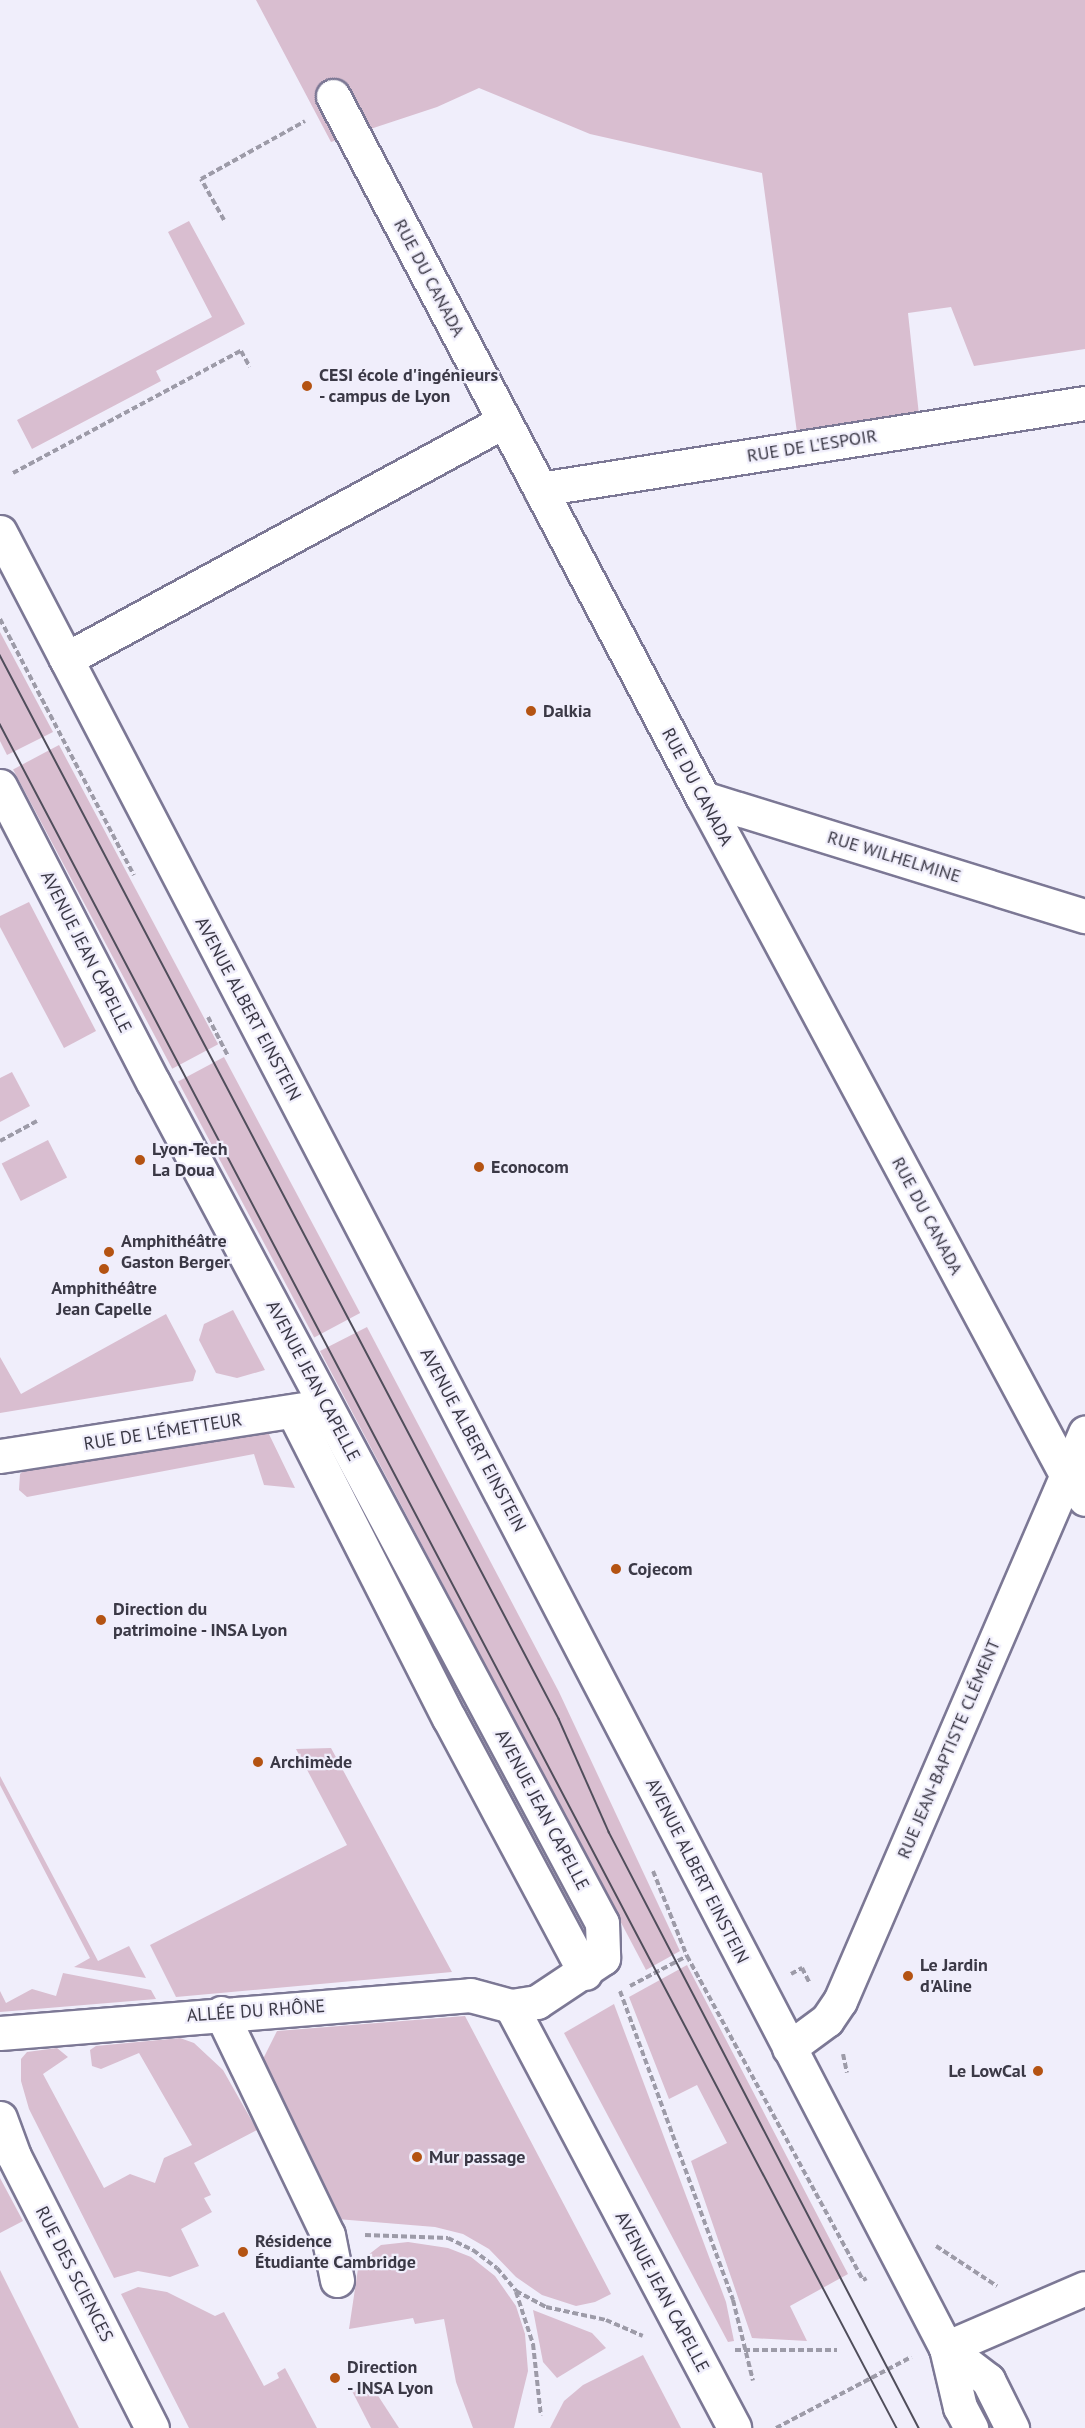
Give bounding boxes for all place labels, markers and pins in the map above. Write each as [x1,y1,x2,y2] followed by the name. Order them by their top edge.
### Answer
[319,365,498,407] place label: CESI école d'ingénieurs - campus de Lyon
[300,379,314,393] marker: CESI école d'ingénieurs - campus de Lyon
[543,700,591,722] place label: Dalkia
[524,704,538,718] marker: Dalkia
[152,1139,227,1182] place label: Lyon-Tech La Doua
[133,1153,147,1167] marker: Lyon-Tech La Doua
[491,1156,569,1178] place label: Econocom
[472,1160,486,1174] marker: Econocom
[121,1231,230,1274] place label: Amphithéâtre Gaston Berger
[102,1245,116,1259] marker: Amphithéâtre Gaston Berger
[97,1262,111,1276] marker: Amphithéâtre Jean Capelle
[51,1278,157,1320] place label: Amphithéâtre Jean Capelle
[628,1558,693,1580] place label: Cojecom
[609,1562,623,1576] marker: Cojecom
[113,1599,290,1642] place label: Direction du patrimoine - INSA Lyon
[94,1613,108,1627] marker: Direction du patrimoine - INSA Lyon
[270,1751,352,1773] place label: Archimède
[251,1755,265,1769] marker: Archimède
[920,1955,988,1998] place label: Le Jardin d'Aline
[901,1969,915,1983] marker: Le Jardin d'Aline
[948,2060,1026,2082] place label: Le LowCal
[1031,2064,1045,2078] marker: Le LowCal
[429,2146,526,2168] place label: Mur passage
[410,2150,424,2164] marker: Mur passage
[255,2231,416,2274] place label: Résidence Étudiante Cambridge
[236,2245,250,2259] marker: Résidence Étudiante Cambridge
[347,2357,436,2400] place label: Direction - INSA Lyon
[328,2371,342,2385] marker: Direction - INSA Lyon

